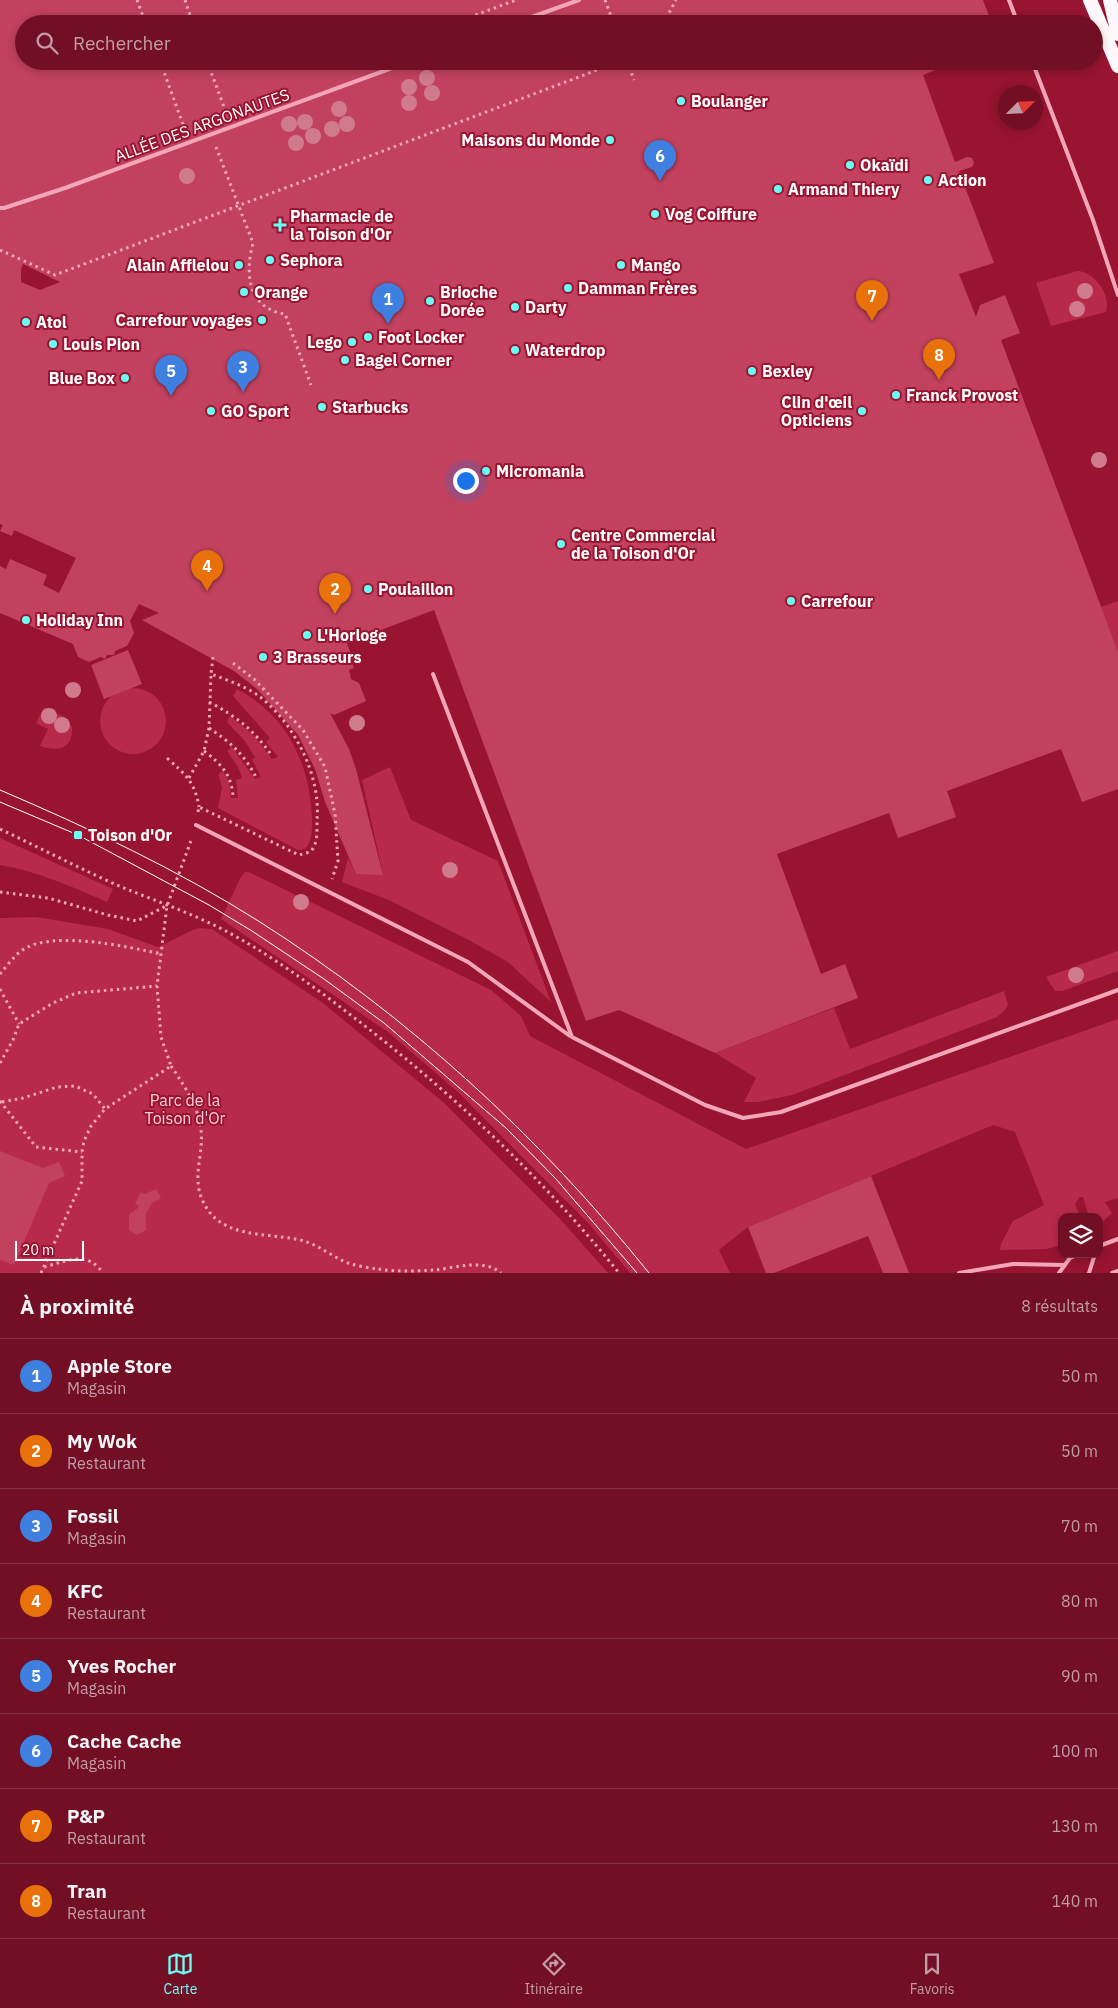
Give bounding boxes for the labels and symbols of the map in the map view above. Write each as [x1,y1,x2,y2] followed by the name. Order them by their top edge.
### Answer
[111,83,292,166] street label: ALLÉE DES ARGONAUTES
[998,85,1043,130] north arrow
[691,91,768,111] place label: Boulanger
[675,95,687,107] marker: Boulanger
[461,130,600,150] place label: Maisons du Monde
[604,134,616,146] marker: Maisons du Monde
[644,140,676,181] pin: 6
[860,155,909,175] place label: Okaïdi
[844,159,856,171] marker: Okaïdi
[938,170,987,190] place label: Action
[922,174,934,186] marker: Action
[788,179,900,199] place label: Armand Thiery
[772,183,784,195] marker: Armand Thiery
[665,204,757,224] place label: Vog Coiffure
[290,206,393,244] place label: Pharmacie de la Toison d'Or
[649,208,661,220] marker: Vog Coiffure
[274,219,286,231] marker: Pharmacie de la Toison d'Or
[280,250,343,270] place label: Sephora
[264,254,276,266] marker: Sephora
[126,255,229,275] place label: Alain Afflelou
[631,255,681,275] place label: Mango
[233,259,245,271] marker: Alain Afflelou
[615,259,627,271] marker: Mango
[578,278,697,298] place label: Damman Frères
[856,280,888,321] pin: 7
[254,282,308,302] place label: Orange
[440,282,498,320] place label: Brioche Dorée
[562,282,574,294] marker: Damman Frères
[372,283,404,324] pin: 1
[238,286,250,298] marker: Orange
[424,295,436,307] marker: Brioche Dorée
[525,297,567,317] place label: Darty
[509,301,521,313] marker: Darty
[116,310,252,330] place label: Carrefour voyages
[36,312,67,332] place label: Atol
[256,314,268,326] marker: Carrefour voyages
[20,316,32,328] marker: Atol
[378,327,465,347] place label: Foot Locker
[362,331,374,343] marker: Foot Locker
[307,332,342,352] place label: Lego
[63,334,140,354] place label: Louis Pion
[346,336,358,348] marker: Lego
[47,338,59,350] marker: Louis Pion
[923,339,955,380] pin: 8
[525,340,606,360] place label: Waterdrop
[509,344,521,356] marker: Waterdrop
[355,350,453,370] place label: Bagel Corner
[227,351,259,392] pin: 3
[339,354,351,366] marker: Bagel Corner
[155,355,187,396] pin: 5
[762,361,813,381] place label: Bexley
[746,365,758,377] marker: Bexley
[49,368,115,388] place label: Blue Box
[119,372,131,384] marker: Blue Box
[906,385,1018,405] place label: Franck Provost
[890,389,902,401] marker: Franck Provost
[781,392,852,430] place label: Clin d'œil Opticiens
[332,397,408,417] place label: Starbucks
[221,401,289,421] place label: GO Sport
[316,401,328,413] marker: Starbucks
[205,405,217,417] marker: GO Sport
[856,405,868,417] marker: Clin d'œil Opticiens
[496,461,584,481] place label: Micromania
[480,465,492,477] marker: Micromania
[453,468,479,494] your location
[571,525,716,563] place label: Centre Commercial de la Toison d'Or
[555,538,567,550] marker: Centre Commercial de la Toison d'Or
[191,550,223,591] pin: 4
[319,573,351,614] pin: 2
[378,579,453,599] place label: Poulaillon
[362,583,374,595] marker: Poulaillon
[801,591,874,611] place label: Carrefour
[785,595,797,607] marker: Carrefour
[36,610,123,630] place label: Holiday Inn
[20,614,32,626] marker: Holiday Inn
[317,625,387,645] place label: L'Horloge
[301,629,313,641] marker: L'Horloge
[273,647,361,667] place label: 3 Brasseurs
[257,651,269,663] marker: 3 Brasseurs
[88,825,173,845] place label: Toison d'Or
[72,829,84,841] marker: Toison d'Or
[145,1090,226,1128] park label: Parc de la Toison d'Or
[15,1238,84,1261] scale bar

